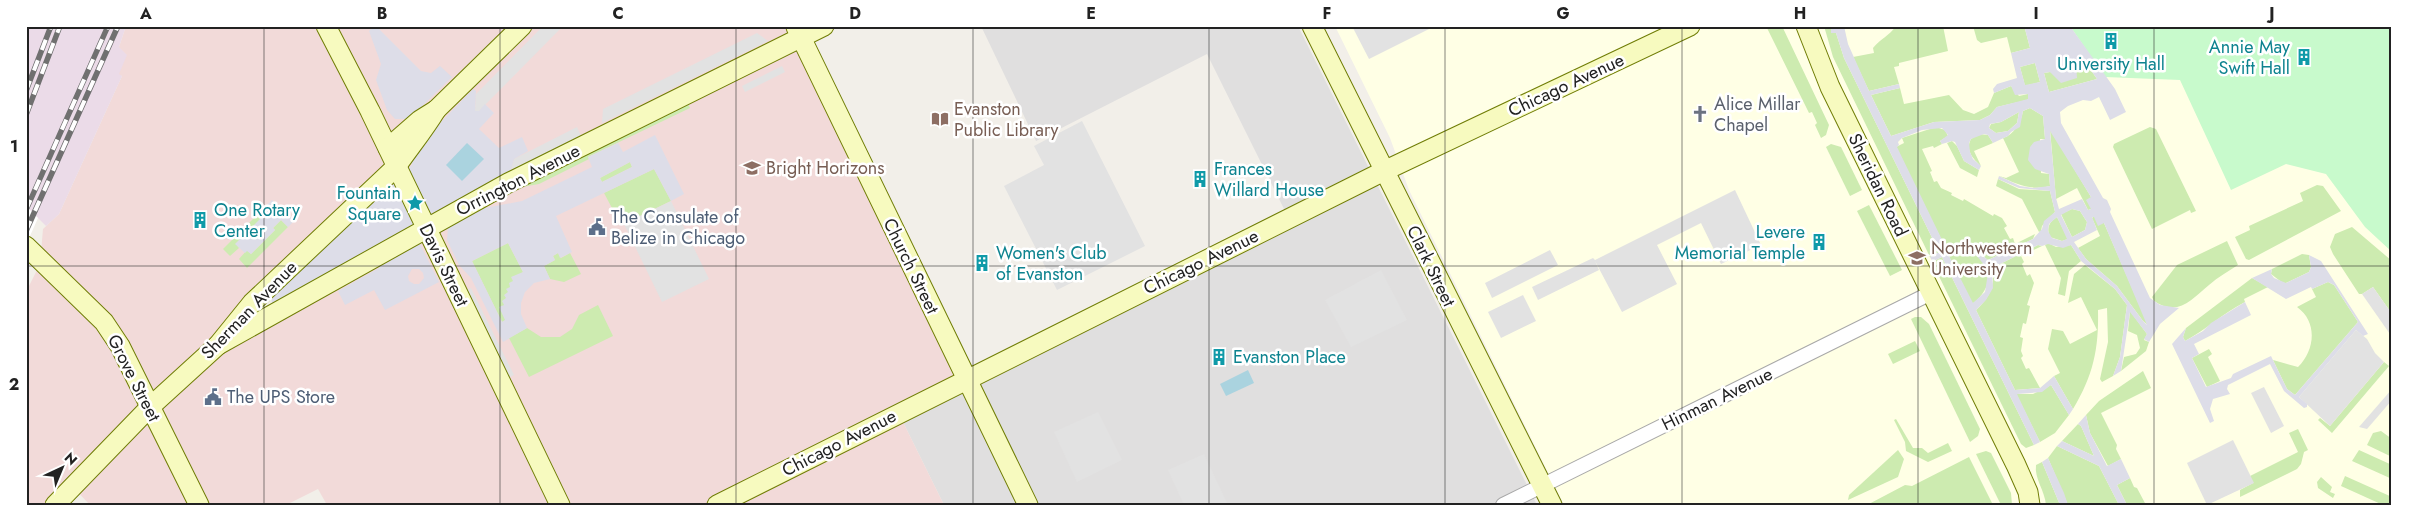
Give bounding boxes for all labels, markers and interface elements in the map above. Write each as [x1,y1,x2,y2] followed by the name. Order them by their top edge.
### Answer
[139,2,152,25] text: A
[377,2,387,25] text: B
[612,2,624,25] text: C
[849,2,861,25] text: D
[1086,2,1096,25] text: E
[1323,2,1331,25] text: F
[1556,2,1570,25] text: G
[1794,2,1806,25] text: H
[2033,2,2039,25] text: I
[2266,2,2275,25] text: J
[2101,31,2121,51] building icon: University Hall
[2209,34,2290,81] place label: Annie May Swift Hall
[1504,47,1628,123] street label: Chicago Avenue
[2294,47,2314,67] building icon: Annie May Swift Hall
[2057,51,2165,77] place label: University Hall
[1714,91,1801,138] place label: Alice Millar Chapel
[954,96,1059,143] place label: Evanston Public Library
[1690,104,1710,124] church icon: Alice Millar Chapel
[930,109,950,129] library icon: Evanston Public Library
[1842,129,1914,241] street label: Sheridan Road
[10,135,18,158] text: 1
[451,138,585,222] street label: Orrington Avenue
[766,155,884,181] place label: Bright Horizons
[1214,156,1324,203] place label: Frances Willard House
[742,158,762,178] school or university icon: Bright Horizons
[1190,169,1210,189] building icon: Frances Willard House
[337,180,401,227] place label: Fountain Square
[405,193,425,213] place icon: Fountain Square
[214,197,300,244] place label: One Rotary Center
[611,204,745,251] place label: The Consulate of Belize in Chicago
[190,210,210,230] building icon: One Rotary Center
[877,214,946,319] street label: Church Street
[587,217,607,237] public building icon: The Consulate of Belize in Chicago
[413,219,475,311] street label: Davis Street
[1675,219,1805,266] place label: Levere Memorial Temple
[1400,221,1462,312] street label: Clark Street
[1139,223,1263,301] street label: Chicago Avenue
[1809,232,1829,252] building icon: Levere Memorial Temple
[1931,235,2032,282] place label: Northwestern University
[996,240,1107,287] place label: Women's Club of Evanston
[1907,248,1927,268] school or university icon: Northwestern University
[972,253,992,273] building icon: Women's Club of Evanston
[195,255,303,365] street label: Sherman Avenue
[101,330,167,427] street label: Grove Street
[1233,344,1346,370] place label: Evanston Place
[1209,347,1229,367] building icon: Evanston Place
[1657,361,1777,437] street label: Hinman Avenue
[9,373,19,396] text: 2
[227,384,335,410] place label: The UPS Store
[203,387,223,407] public building icon: The UPS Store
[777,403,901,483] street label: Chicago Avenue
[38,444,88,494] north arrow
[60,448,82,470] text: N

